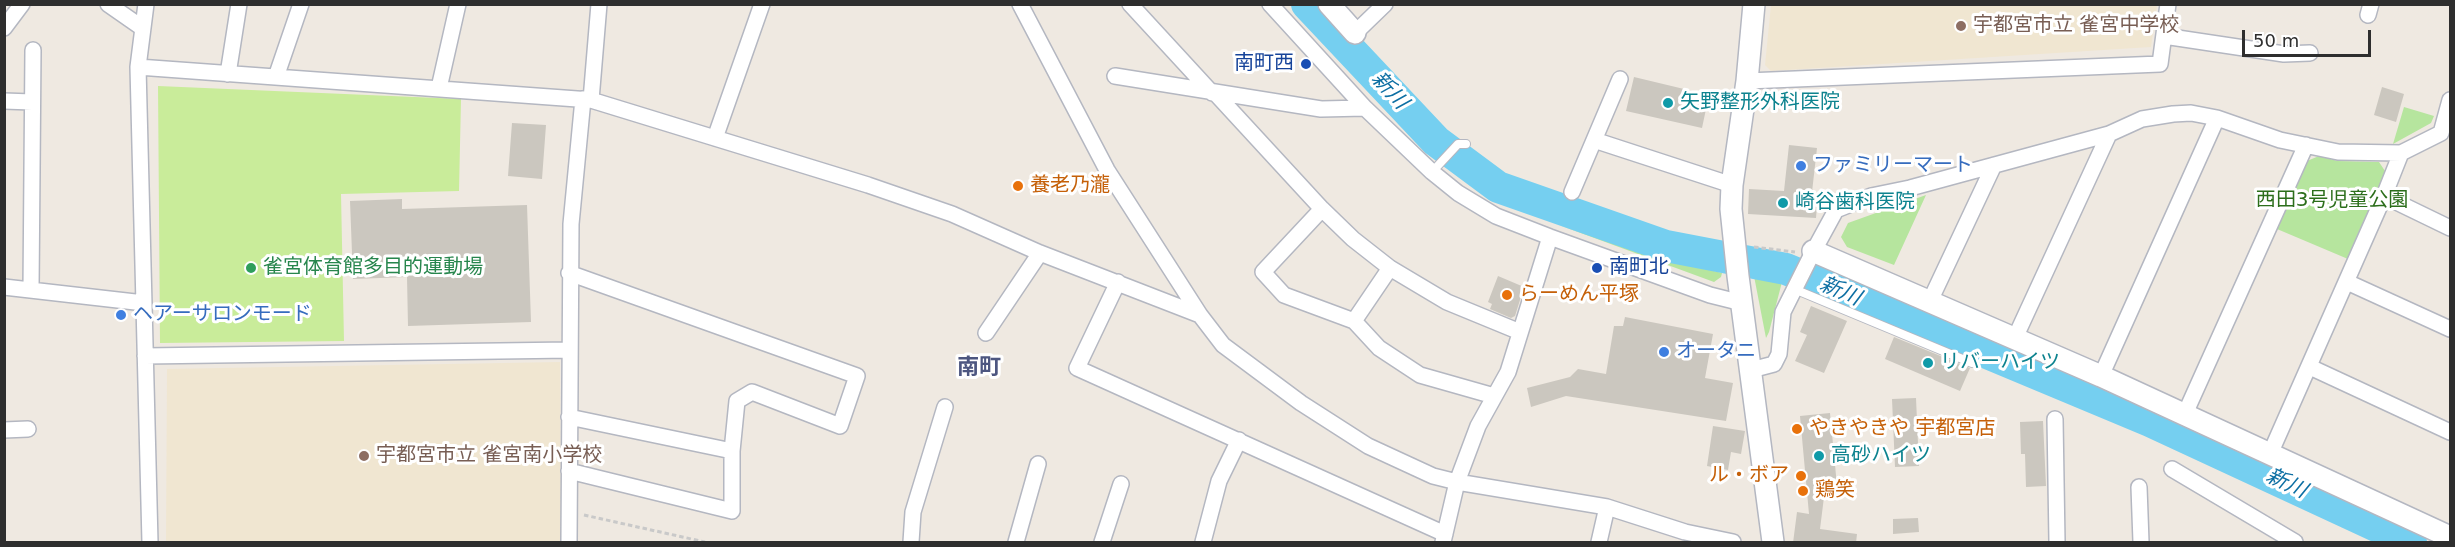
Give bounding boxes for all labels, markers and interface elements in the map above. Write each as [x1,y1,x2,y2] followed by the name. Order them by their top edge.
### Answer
[1973,14,2179,38] place label: 宇都宮市立 雀宮中学校
[2245,18,2374,56] scale bar
[1954,19,1968,33] marker: 宇都宮市立 雀宮中学校
[2253,30,2299,51] text: 50 m
[1234,52,1294,76] place label: 南町西
[1299,57,1313,71] marker: 南町西
[1365,67,1413,115] water label: 新川
[1680,91,1840,115] place label: 矢野整形外科医院
[1661,96,1675,110] marker: 矢野整形外科医院
[1813,154,1973,178] place label: ファミリーマート
[1794,159,1808,173] marker: ファミリーマート
[1030,174,1110,198] place label: 養老乃瀧
[1011,179,1025,193] marker: 養老乃瀧
[2256,189,2408,213] park label: 西田3号児童公園
[1795,191,1915,215] place label: 崎谷歯科医院
[1776,196,1790,210] marker: 崎谷歯科医院
[263,256,483,280] place label: 雀宮体育館多目的運動場
[1609,256,1669,280] place label: 南町北
[244,261,258,275] marker: 雀宮体育館多目的運動場
[1590,261,1604,275] marker: 南町北
[1816,272,1864,312] water label: 新川
[1519,283,1639,307] place label: らーめん平塚
[1500,288,1514,302] marker: らーめん平塚
[133,303,312,327] place label: ヘアーサロンモード
[114,308,128,322] marker: ヘアーサロンモード
[1676,340,1756,364] place label: オータニ
[1657,345,1671,359] marker: オータニ
[1940,351,2060,375] place label: リバーハイツ
[957,355,1001,381] district label: 南町
[1921,356,1935,370] marker: リバーハイツ
[1809,417,1995,441] place label: やきやきや 宇都宮店
[1790,422,1804,436] marker: やきやきや 宇都宮店
[376,444,602,468] place label: 宇都宮市立 雀宮南小学校
[1831,444,1931,468] place label: 高砂ハイツ
[357,449,371,463] marker: 宇都宮市立 雀宮南小学校
[1812,449,1826,463] marker: 高砂ハイツ
[1709,464,1789,488] place label: ル・ボア
[2262,464,2310,504] water label: 新川
[1794,469,1808,483] marker: ル・ボア
[1815,479,1855,503] place label: 鶏笑
[1796,484,1810,498] marker: 鶏笑

